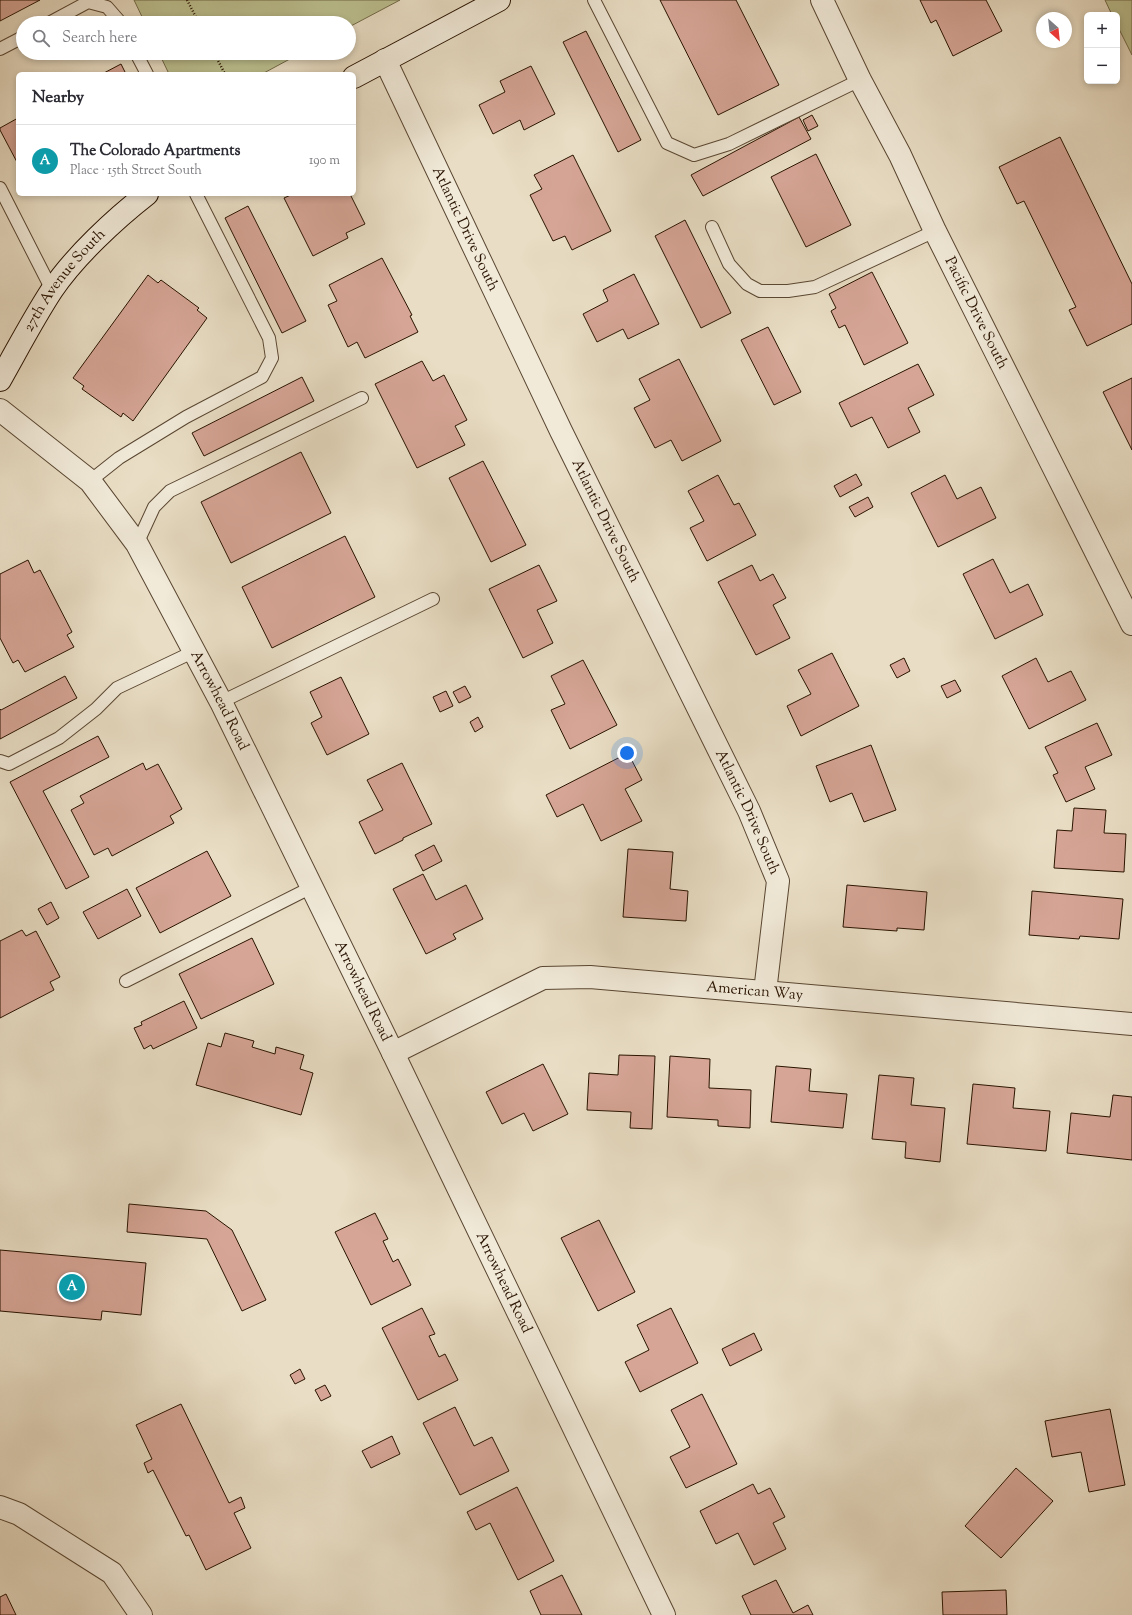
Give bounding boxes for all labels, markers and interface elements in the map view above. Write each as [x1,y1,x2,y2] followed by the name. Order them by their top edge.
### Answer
[1036,12,1072,48] north arrow
[1084,12,1120,84] map controls
[1084,12,1120,48] button: +
[16,16,356,60] search box
[30,27,52,49] icon: search
[62,28,137,49] text: Search here
[1084,48,1120,84] button: −
[32,86,84,110] text: Nearby
[70,141,240,162] text: The Colorado Apartments
[40,152,50,170] text: A
[309,152,340,170] text: 190 m
[70,162,202,180] text: Place · 15th Street South
[427,163,504,295] street label: Atlantic Drive South
[18,224,111,336] street label: 27th Avenue South
[939,253,1013,373] street label: Pacific Drive South
[566,456,645,586] street label: Atlantic Drive South
[185,647,254,754] street label: Arrowhead Road
[617,743,637,763] your location
[710,746,785,878] street label: Atlantic Drive South
[329,937,396,1045] street label: Arrowhead Road
[705,977,804,1006] street label: American Way
[470,1229,537,1337] street label: Arrowhead Road
[59,1272,85,1302] pin: A

